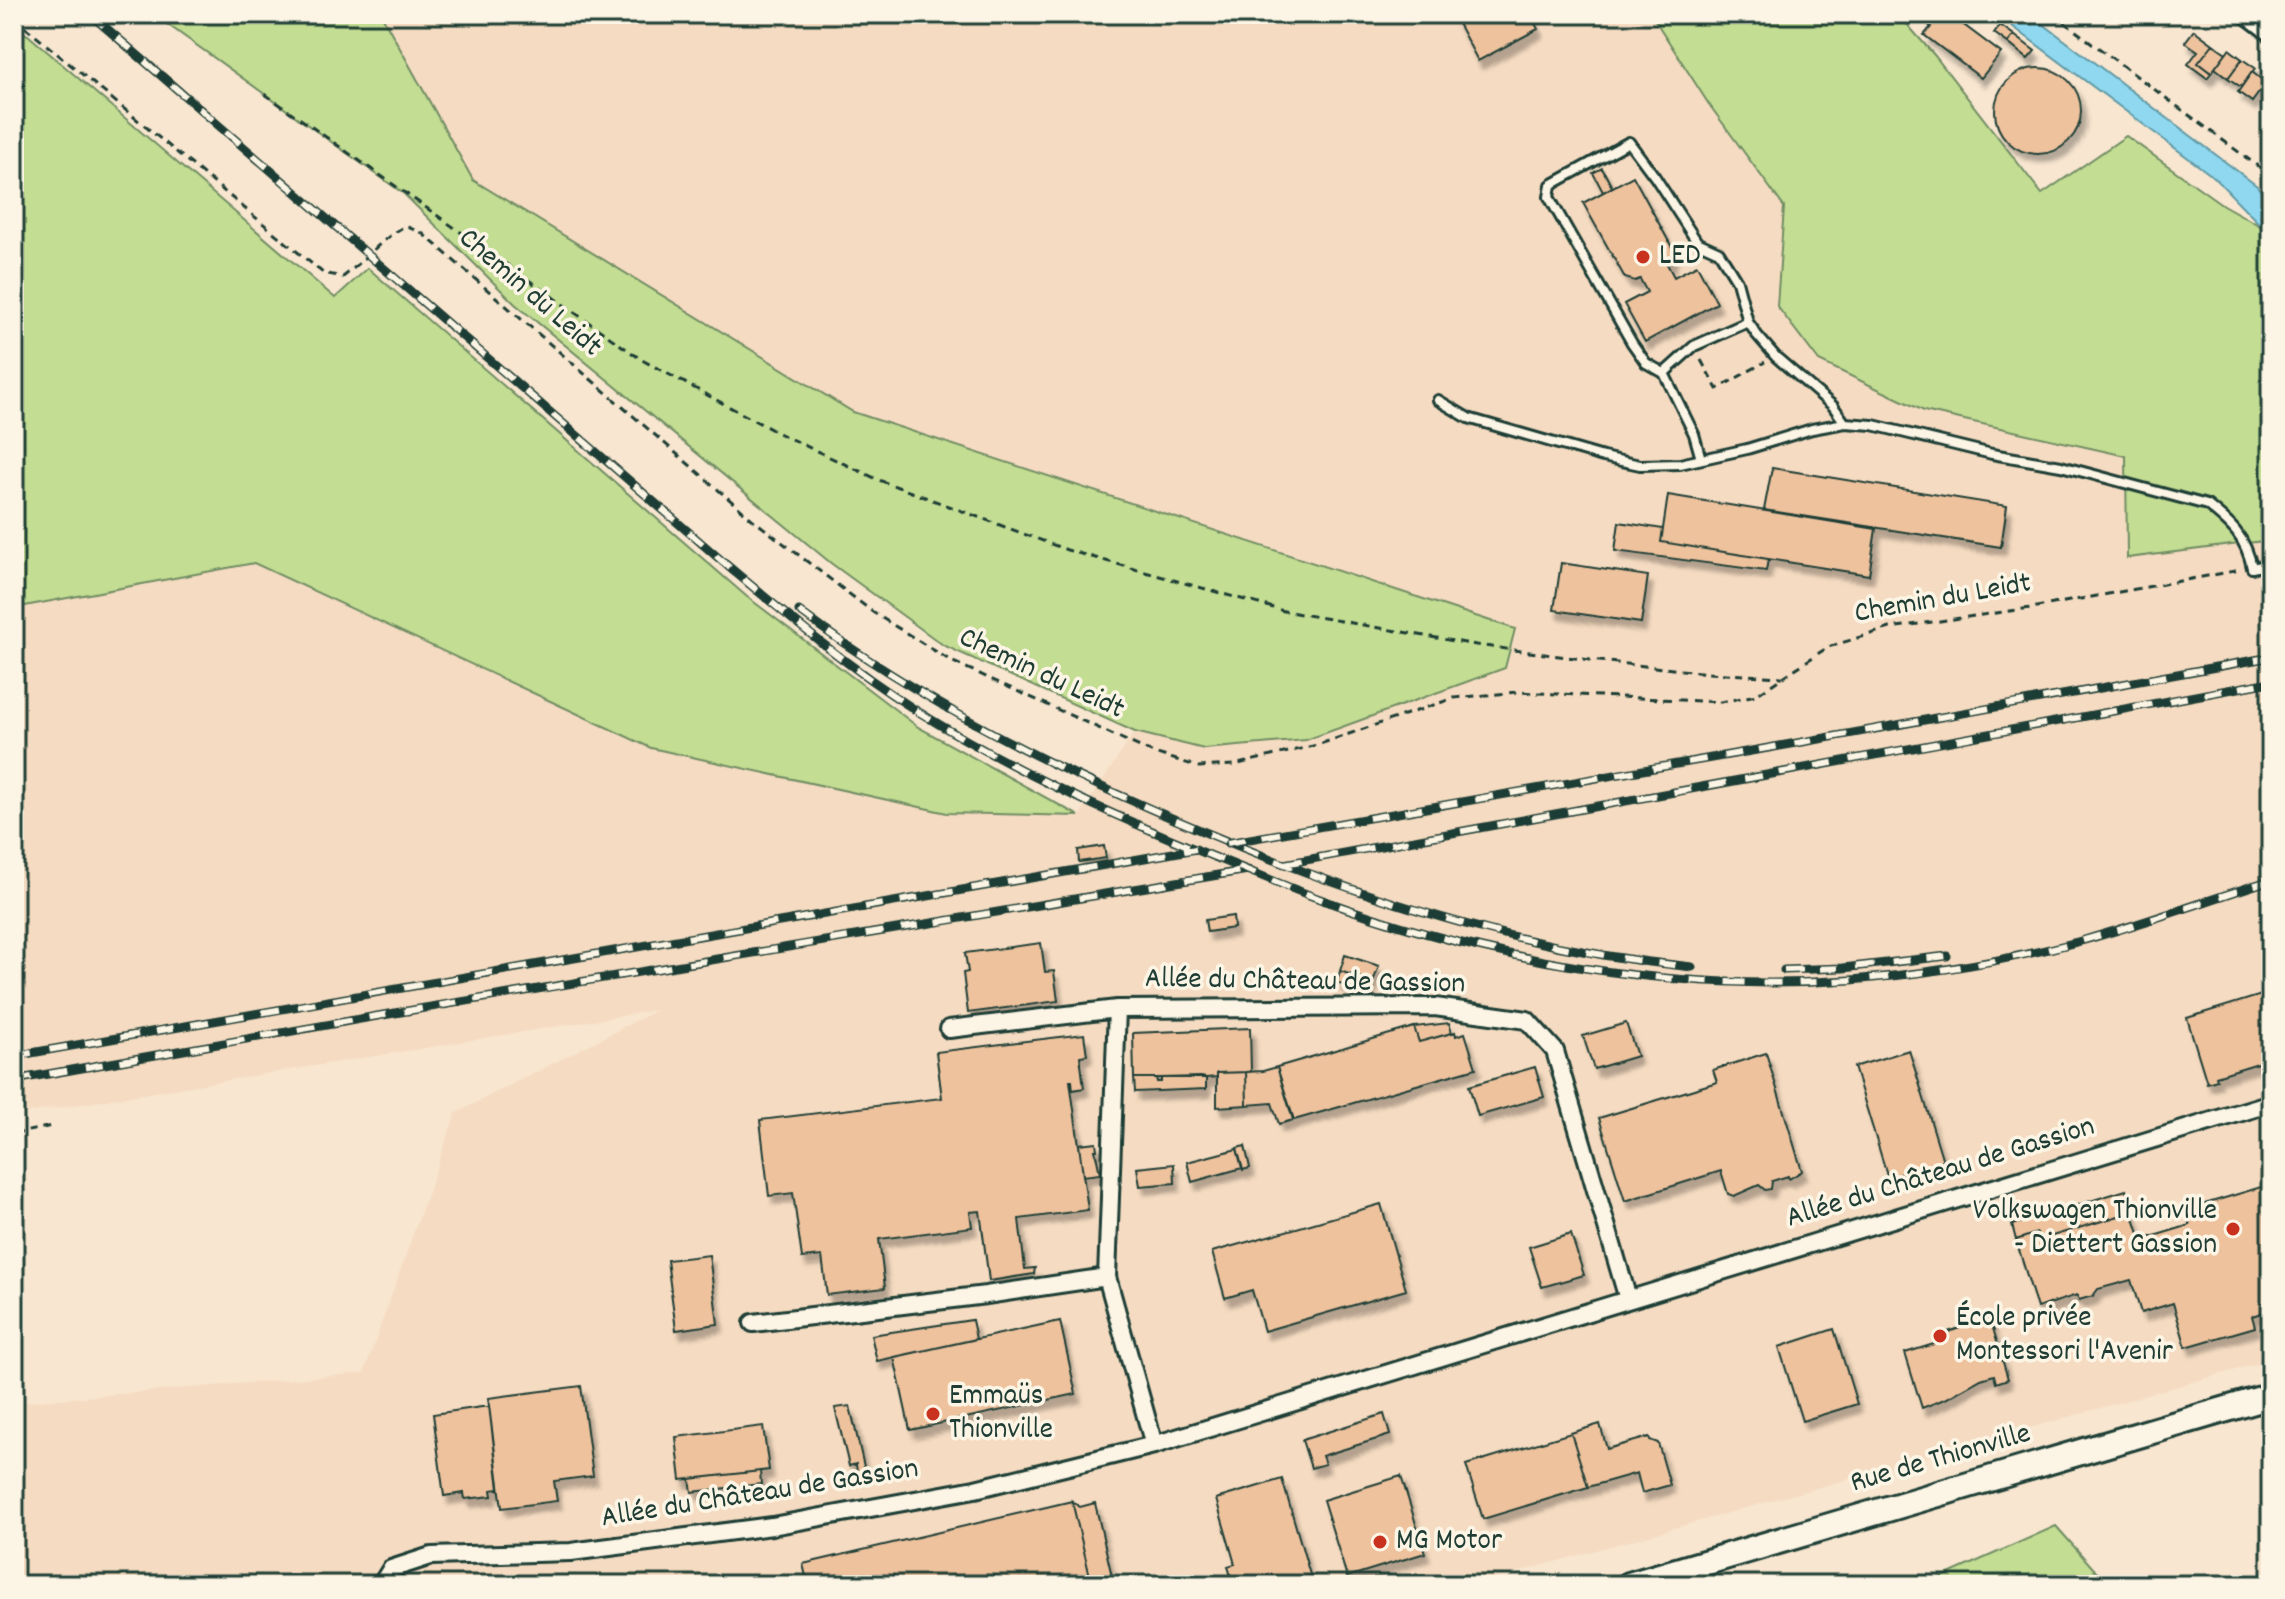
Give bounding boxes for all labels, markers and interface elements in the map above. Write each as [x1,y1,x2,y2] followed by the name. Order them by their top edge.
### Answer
[448,219,610,369] street label: Chemin du Leidt
[1659,236,1700,279] place label: LED
[1634,248,1652,266] marker: LED
[1851,563,2035,637] street label: Chemin du Leidt
[951,618,1131,732] street label: Chemin du Leidt
[1144,959,1466,1007] street label: Allée du Château de Gassion
[1781,1107,2101,1241] street label: Allée du Château de Gassion
[1973,1191,2217,1268] place label: Volkswagen Thionville - Diettert Gassion
[2224,1220,2242,1238] marker: Volkswagen Thionville - Diettert Gassion
[1956,1298,2173,1375] place label: École privée Montessori l'Avenir
[1931,1327,1949,1345] marker: École privée Montessori l'Avenir
[949,1376,1053,1453] place label: Emmaüs Thionville
[924,1405,942,1423] marker: Emmaüs Thionville
[1846,1414,2036,1506] street label: Rue de Thionville
[598,1449,922,1541] street label: Allée du Château de Gassion
[1396,1521,1502,1564] place label: MG Motor
[1371,1533,1389,1551] marker: MG Motor

